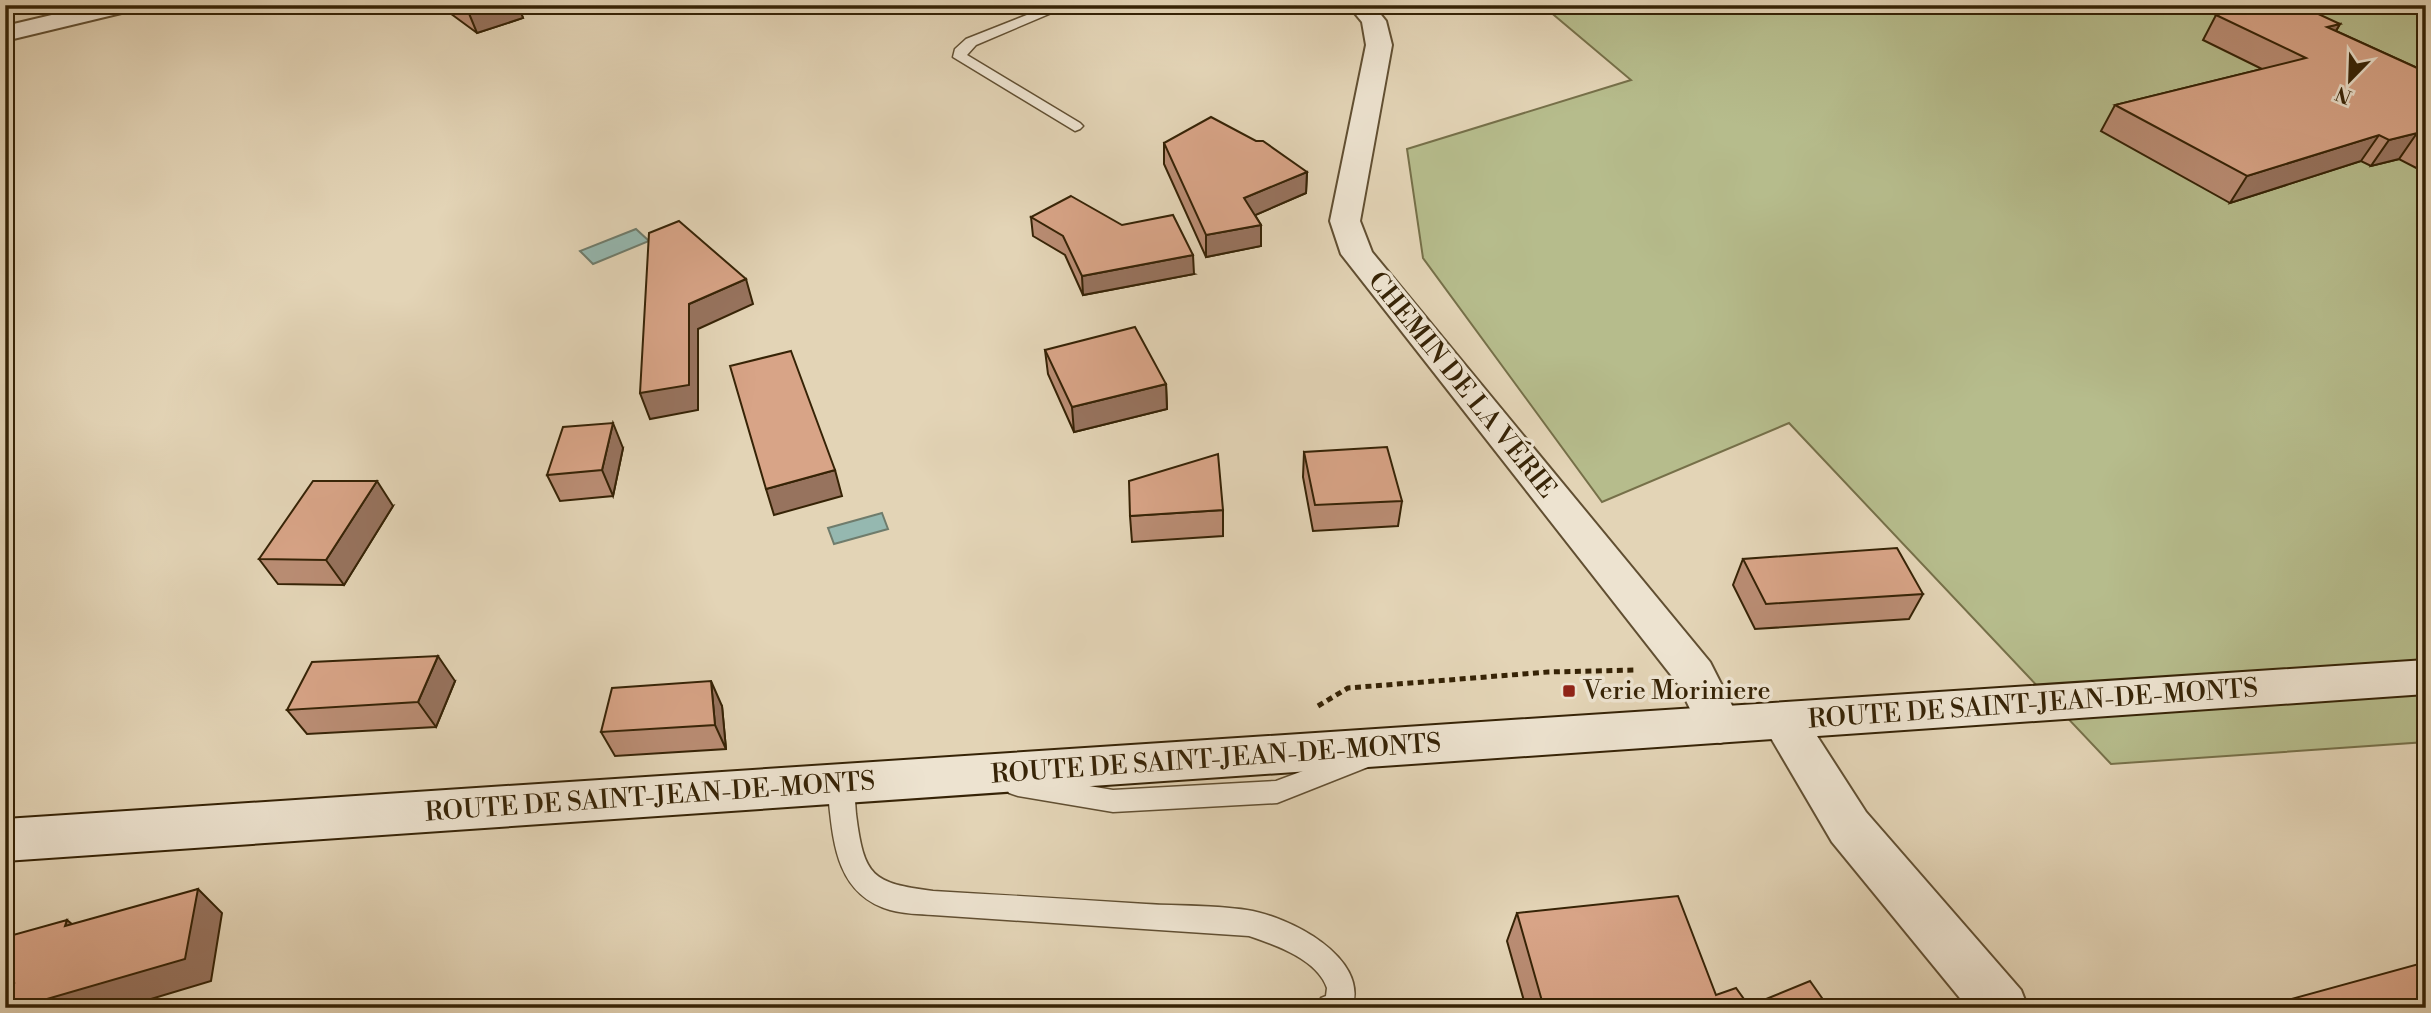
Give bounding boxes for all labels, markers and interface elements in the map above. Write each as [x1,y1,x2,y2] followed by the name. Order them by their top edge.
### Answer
[2316,46,2386,116] north arrow
[2332,81,2355,109] text: N
[1361,264,1565,505] street label: CHEMIN DE LA VÉRIE
[1807,672,2259,736] street label: ROUTE DE SAINT-JEAN-DE-MONTS
[1582,675,1771,707] place label: Verie Moriniere
[1561,683,1577,699] marker: Verie Moriniere
[990,727,1442,791] street label: ROUTE DE SAINT-JEAN-DE-MONTS
[424,765,876,829] street label: ROUTE DE SAINT-JEAN-DE-MONTS

